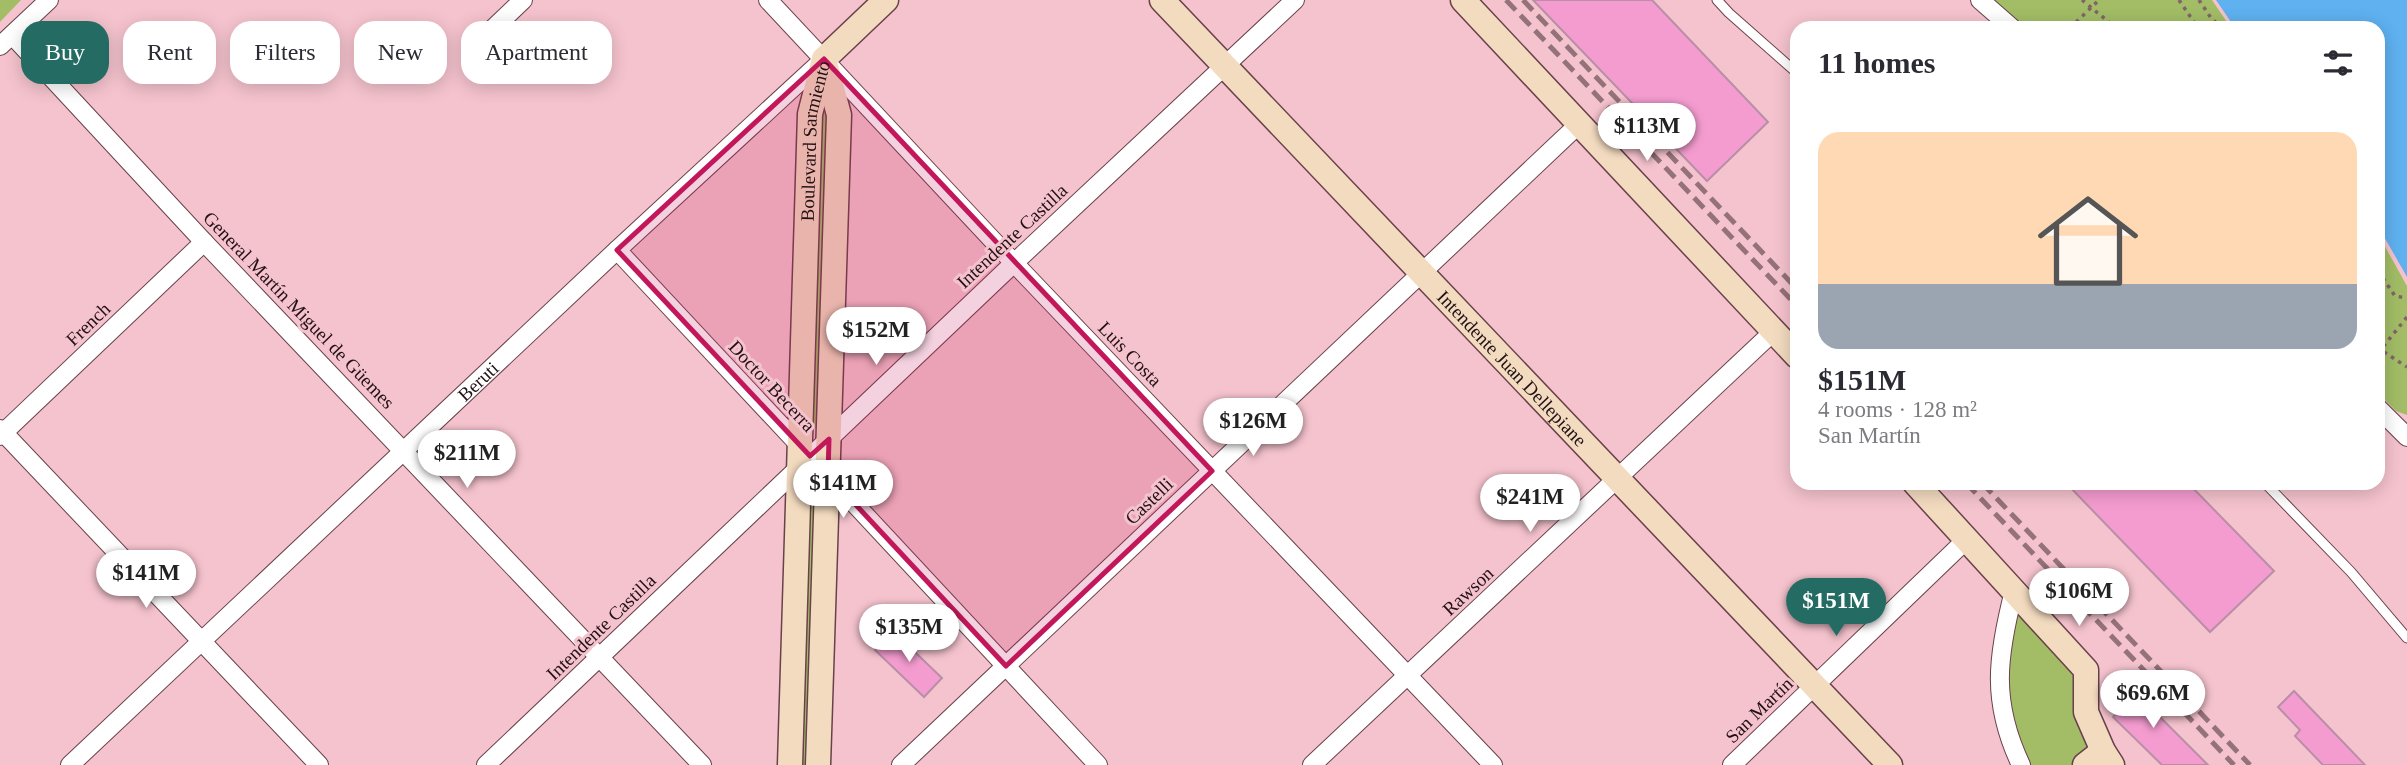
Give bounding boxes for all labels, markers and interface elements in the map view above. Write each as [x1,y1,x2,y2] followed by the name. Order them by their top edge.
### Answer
[21,21,109,84] chip: Buy
[123,21,216,84] chip: Rent
[230,21,340,84] chip: Filters
[354,21,447,84] chip: New
[461,21,612,84] chip: Apartment
[2319,44,2357,82] icon: filters
[1818,46,1936,79] text: 11 homes
[796,58,834,222] street label: Boulevard Sarmiento
[1598,104,1696,163] pin: $113M
[1614,113,1680,138] text: $113M
[2025,178,2151,304] icon: home
[953,179,1072,292] street label: Intendente Castilla
[199,207,399,413] street label: General Martín Miguel de Güemes
[1433,286,1591,450] street label: Intendente Juan Dellepiane
[62,298,115,350] street label: French
[827,308,925,367] pin: $152M
[842,317,910,342] text: $152M
[1094,317,1166,391] street label: Luis Costa
[725,336,820,436] street label: Doctor Becerra
[453,357,502,405] street label: Beruti
[1818,363,1906,396] text: $151M
[1818,397,1977,422] text: 4 rooms · 128 m²
[1204,398,1302,458] pin: $126M
[1219,408,1287,433] text: $126M
[1818,423,1921,448] text: San Martín
[418,430,516,490] pin: $211M
[434,440,500,465] text: $211M
[794,461,892,520] pin: $141M
[809,470,877,495] text: $141M
[1121,473,1177,529] street label: Castelli
[1481,475,1579,534] pin: $241M
[1496,484,1564,509] text: $241M
[97,550,195,610] pin: $141M
[112,560,180,585] text: $141M
[1438,562,1498,620] street label: Rawson
[2030,568,2128,628] pin: $106M
[542,569,660,684] street label: Intendente Castilla
[1787,578,1885,638] pin: $151M
[2045,578,2113,603] text: $106M
[1802,588,1870,613] text: $151M
[860,604,958,664] pin: $135M
[875,614,943,639] text: $135M
[2096,670,2210,730] pin: $69.6M
[1721,673,1797,747] street label: San Martín
[2116,680,2190,705] text: $69.6M

